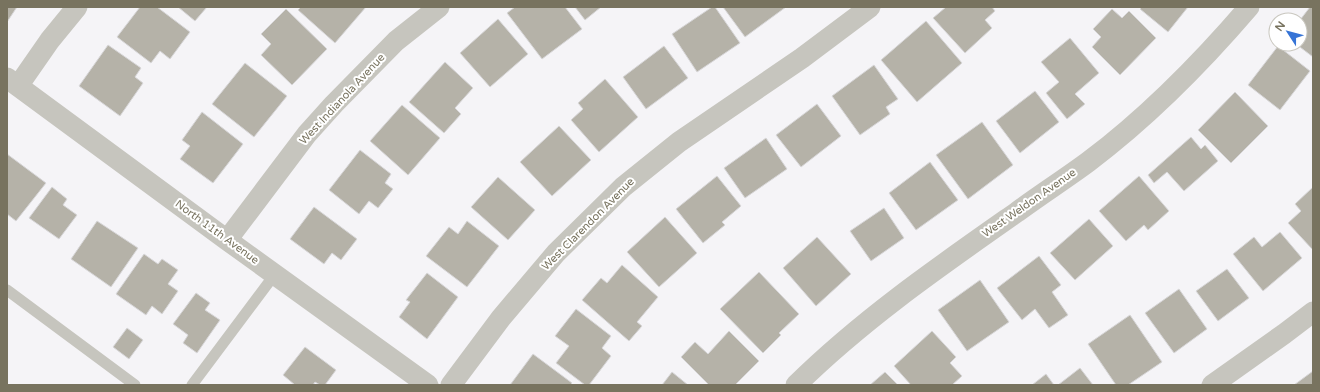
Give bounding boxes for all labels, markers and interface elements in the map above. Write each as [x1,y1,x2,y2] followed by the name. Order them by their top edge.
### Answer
[1268,12,1308,52] north arrow
[1272,19,1288,34] text: N
[297,51,387,147] street label: West Indianola Avenue
[980,166,1078,240] street label: West Weldon Avenue
[539,175,637,273] street label: West Clarendon Avenue
[173,197,261,267] street label: North 11th Avenue

